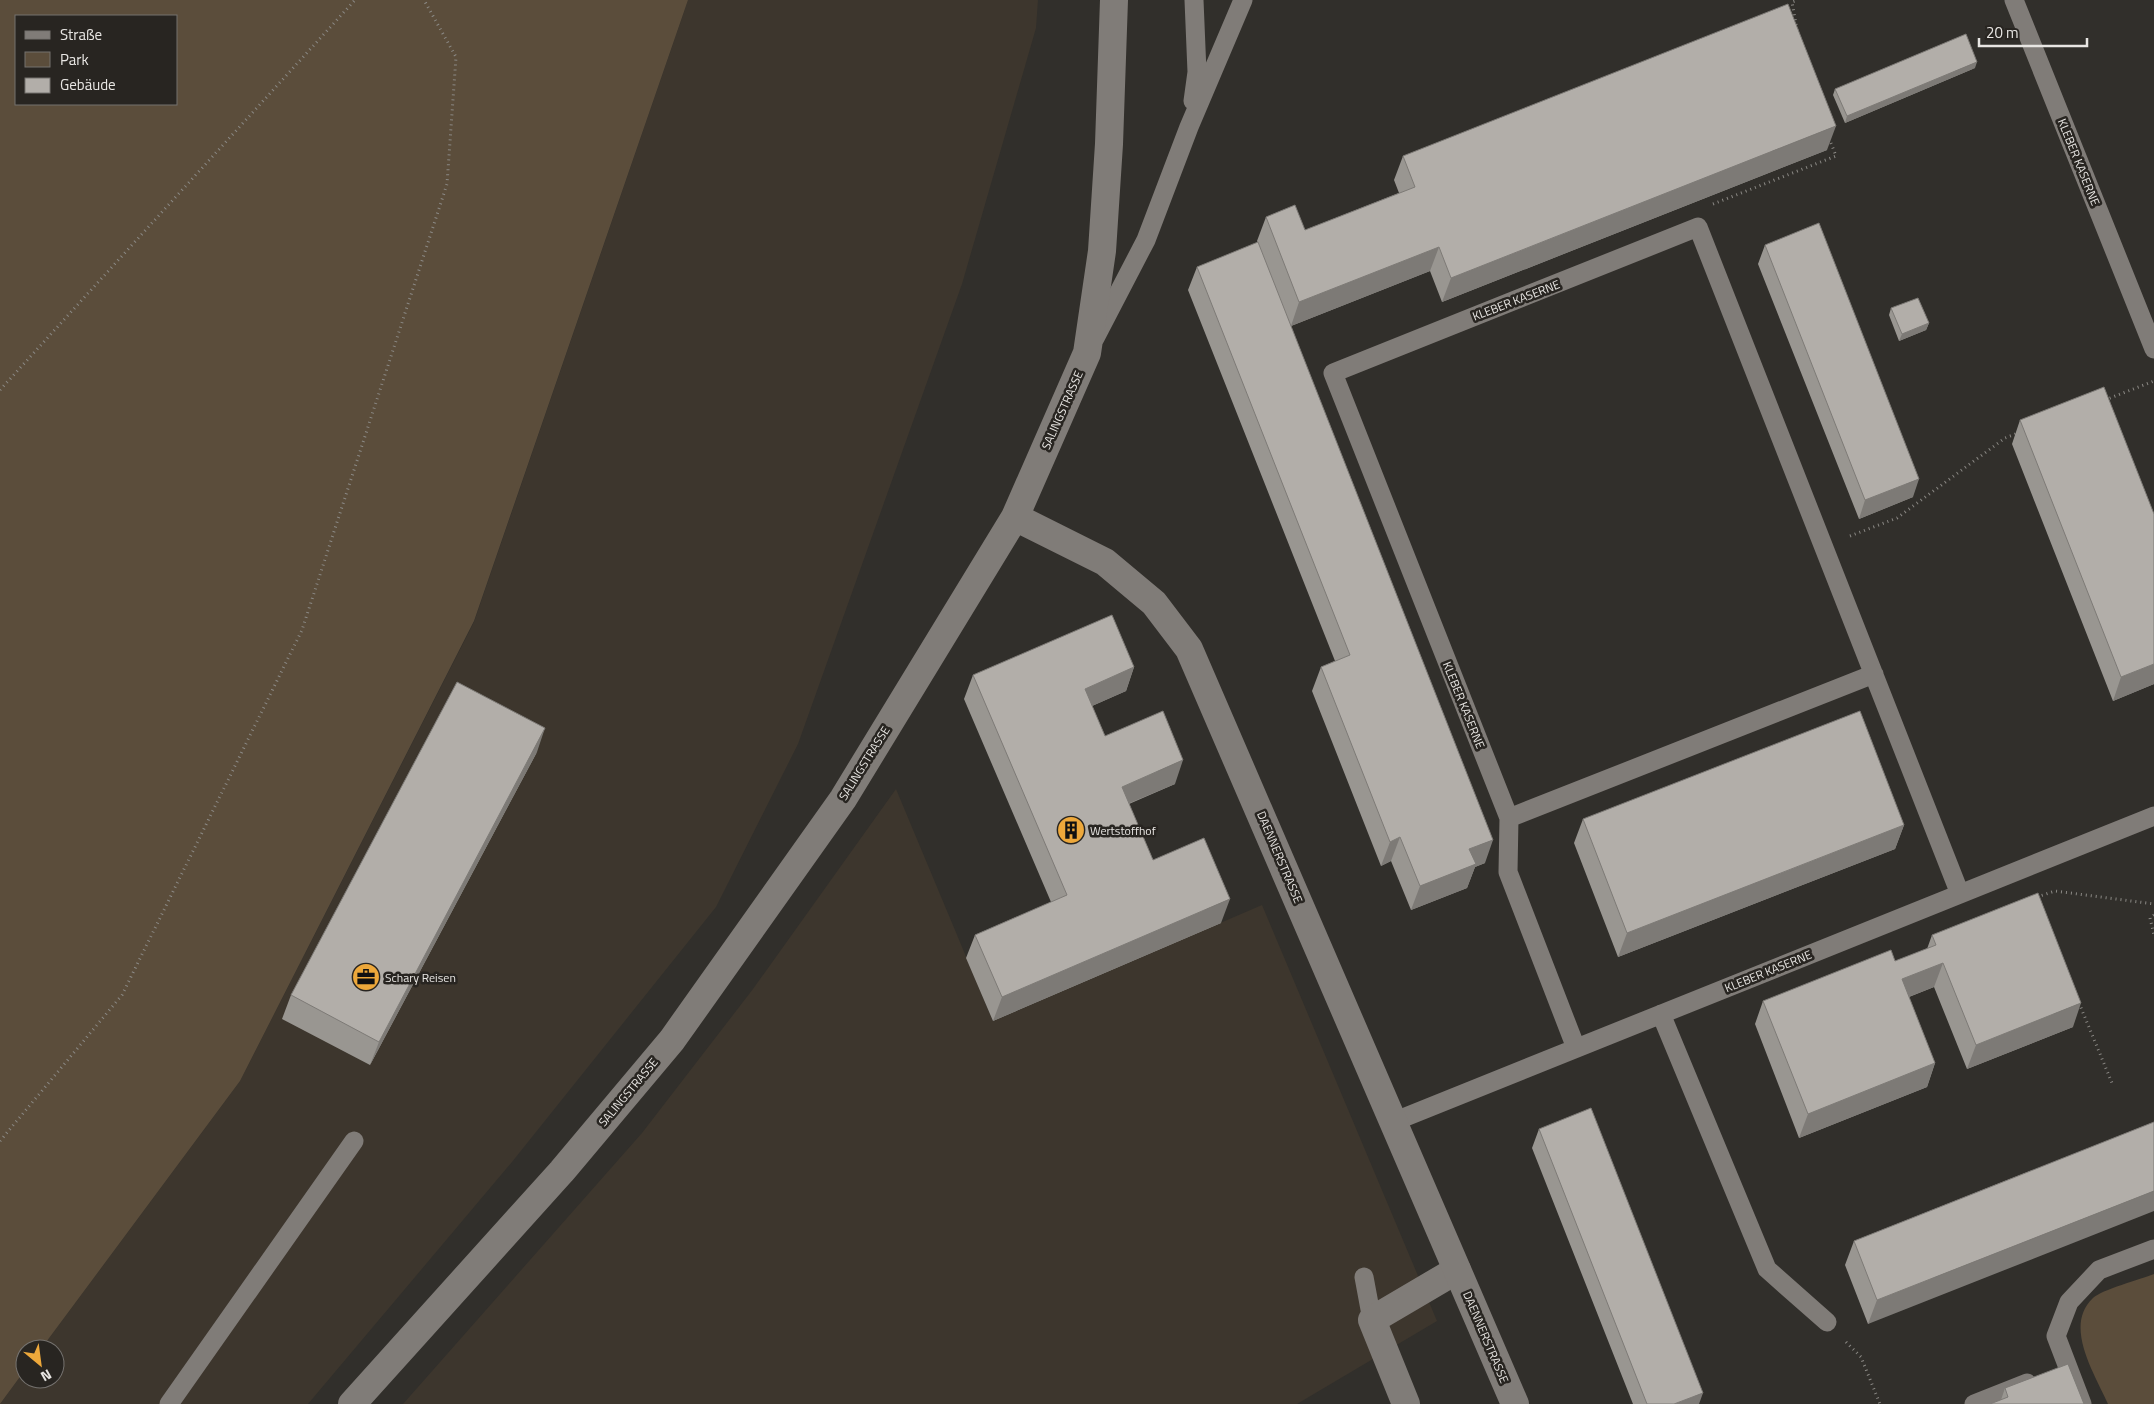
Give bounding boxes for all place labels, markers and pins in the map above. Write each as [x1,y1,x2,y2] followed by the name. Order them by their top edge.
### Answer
[1056,815,1086,845] building icon: Wertstoffhof
[1090,821,1156,840] place label: Wertstoffhof
[351,962,381,992] office icon: Schary Reisen
[385,968,456,987] place label: Schary Reisen

